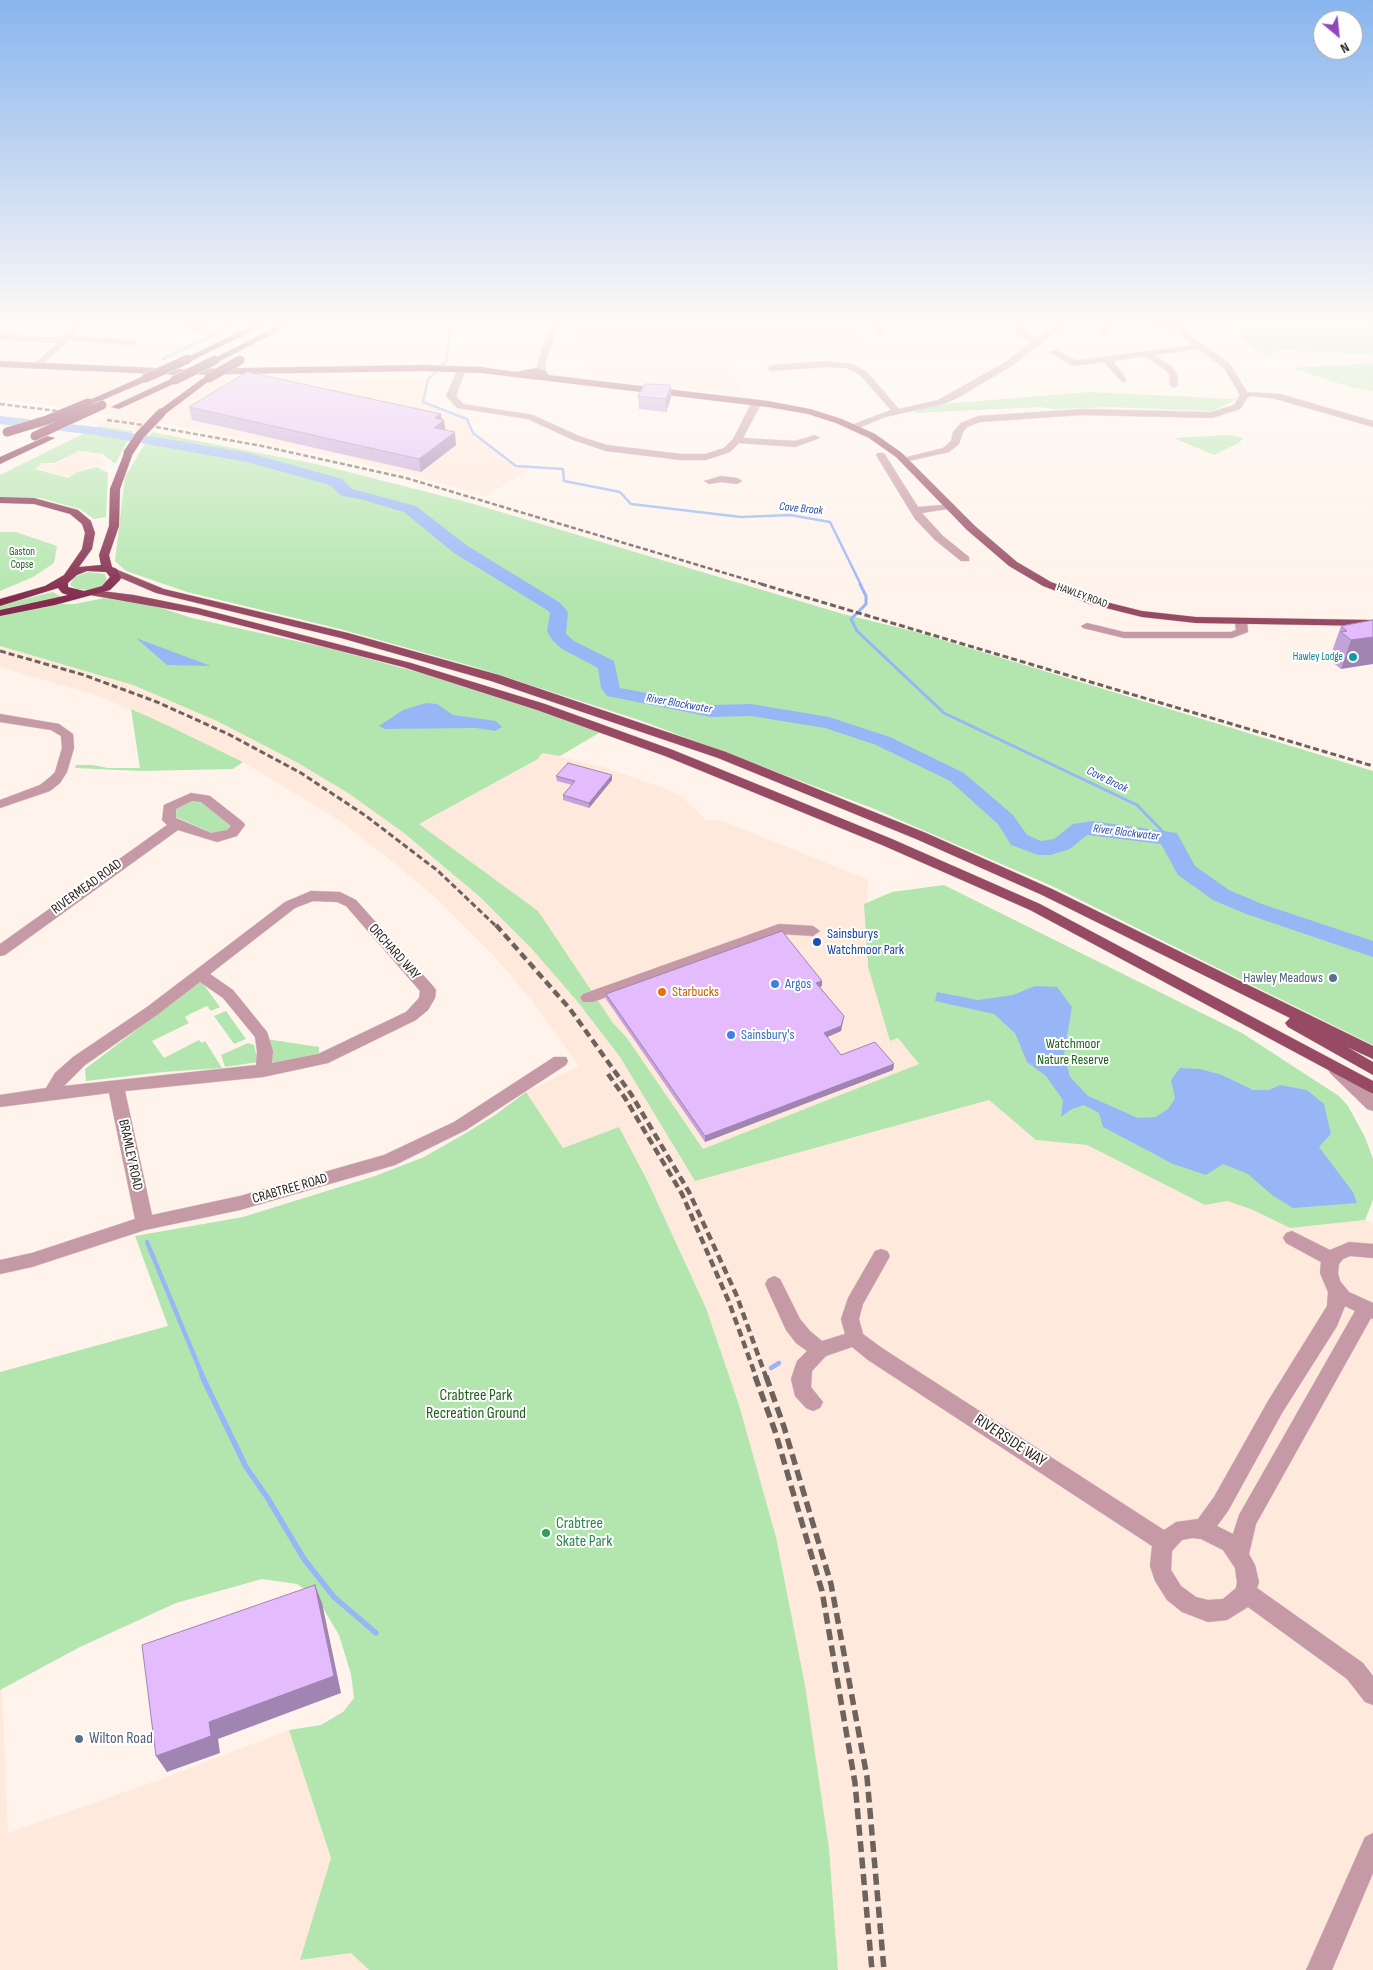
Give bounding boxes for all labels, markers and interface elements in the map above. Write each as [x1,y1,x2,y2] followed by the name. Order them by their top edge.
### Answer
[1313,10,1363,60] north arrow
[1338,39,1352,57] text: N
[778,500,824,518] water label: Cove Brook
[9,545,35,571] park label: Gaston Copse
[1055,581,1109,611] street label: HAWLEY ROAD
[1293,650,1343,664] place label: Hawley Lodge
[1347,651,1359,663] marker: Hawley Lodge
[645,691,713,717] water label: River Blackwater
[1084,764,1130,796] water label: Cove Brook
[1092,822,1160,844] water label: River Blackwater
[48,856,126,918] street label: RIVERMEAD ROAD
[365,921,423,983] street label: ORCHARD WAY
[827,926,904,959] place label: Sainsburys Watchmoor Park
[811,936,823,948] marker: Sainsburys Watchmoor Park
[1243,970,1323,986] place label: Hawley Meadows
[1327,972,1339,984] marker: Hawley Meadows
[785,976,811,992] place label: Argos
[769,978,781,990] marker: Argos
[672,984,719,1000] place label: Starbucks
[656,986,668,998] marker: Starbucks
[741,1027,794,1043] place label: Sainsbury's
[725,1029,737,1041] marker: Sainsbury's
[1037,1036,1109,1068] park label: Watchmoor Nature Reserve
[114,1118,146,1192] street label: BRAMLEY ROAD
[251,1170,329,1208] street label: CRABTREE ROAD
[426,1386,526,1424] park label: Crabtree Park Recreation Ground
[970,1411,1050,1471] street label: RIVERSIDE WAY
[556,1514,612,1552] place label: Crabtree Skate Park
[540,1527,552,1539] marker: Crabtree Skate Park
[89,1729,153,1749] place label: Wilton Road
[73,1733,85,1745] marker: Wilton Road

